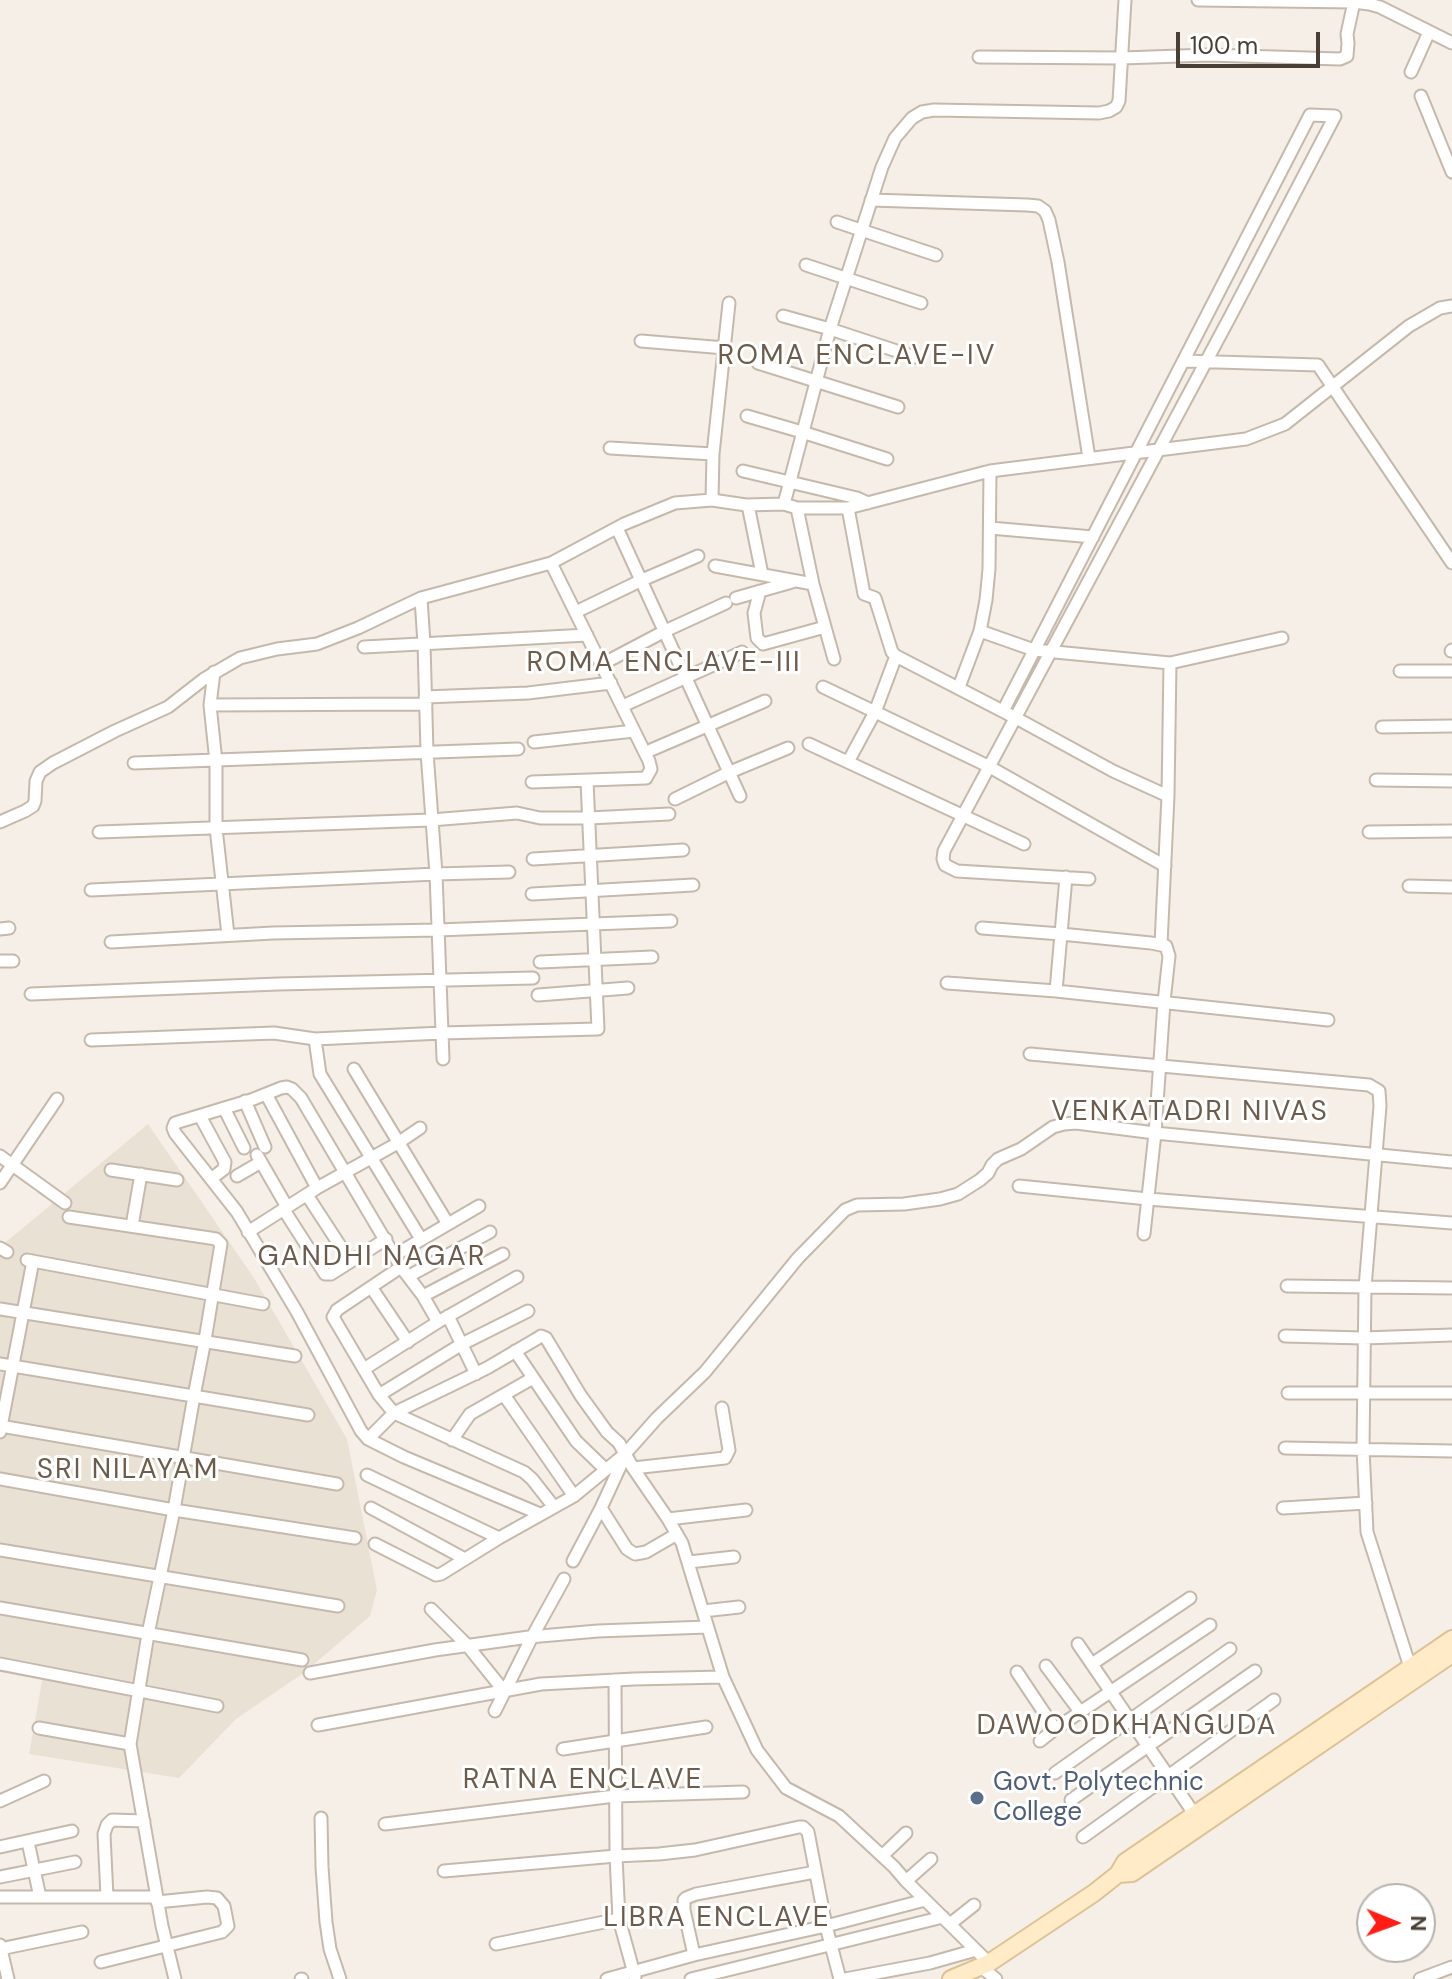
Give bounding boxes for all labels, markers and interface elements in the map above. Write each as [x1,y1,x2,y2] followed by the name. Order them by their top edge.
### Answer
[1180,16,1324,66] scale bar
[1190,30,1258,61] text: 100 m
[718,340,996,374] district label: ROMA ENCLAVE-IV
[526,647,802,681] district label: ROMA ENCLAVE-III
[1051,1096,1329,1130] district label: VENKATADRI NIVAS
[258,1241,486,1275] district label: GANDHI NAGAR
[37,1454,219,1488] district label: SRI NILAYAM
[977,1710,1277,1744] district label: DAWOODKHANGUDA
[463,1764,703,1798] district label: RATNA ENCLAVE
[993,1767,1204,1828] place label: Govt. Polytechnic College
[968,1789,986,1807] marker: Govt. Polytechnic College
[1356,1883,1436,1963] north arrow
[603,1902,831,1936] district label: LIBRA ENCLAVE
[1404,1915,1433,1932] text: N

